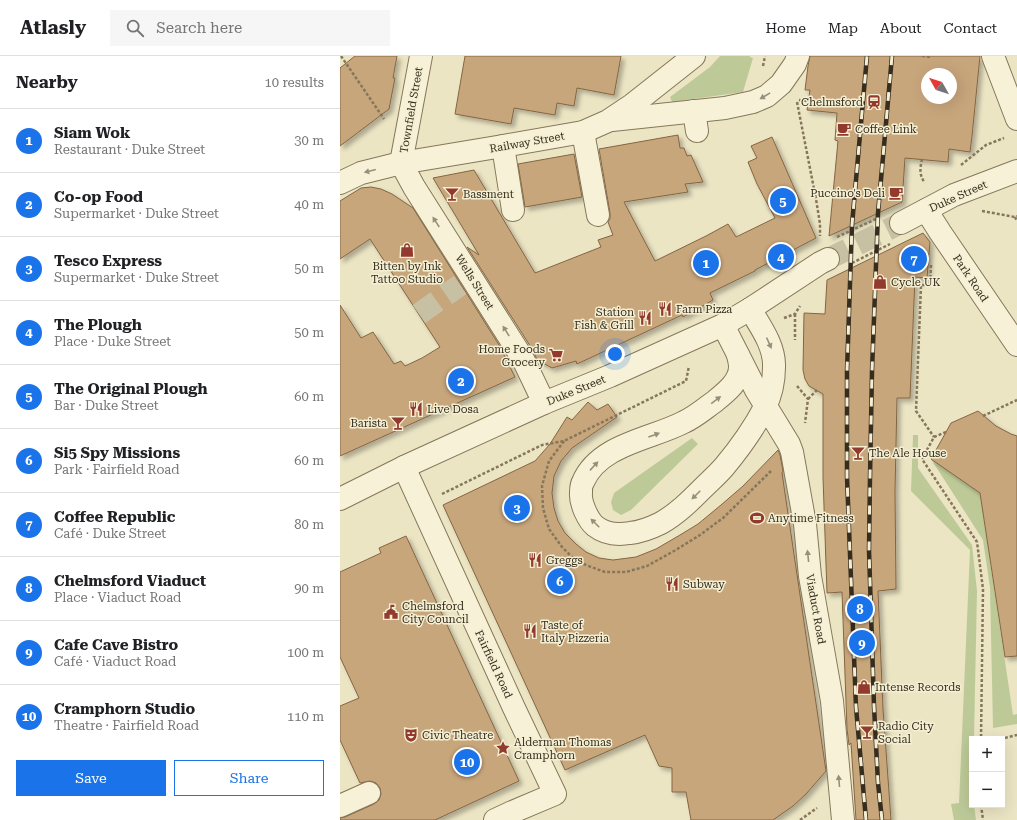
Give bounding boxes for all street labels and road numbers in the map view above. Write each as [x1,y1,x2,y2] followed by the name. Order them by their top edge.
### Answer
[397,66,425,154] street label: Townfield Street
[489,130,566,155] street label: Railway Street
[927,178,989,215] street label: Duke Street
[452,252,497,312] street label: Wells Street
[950,252,991,304] street label: Park Road
[545,373,608,408] street label: Duke Street
[803,573,828,645] street label: Viaduct Road
[472,628,515,700] street label: Fairfield Road

